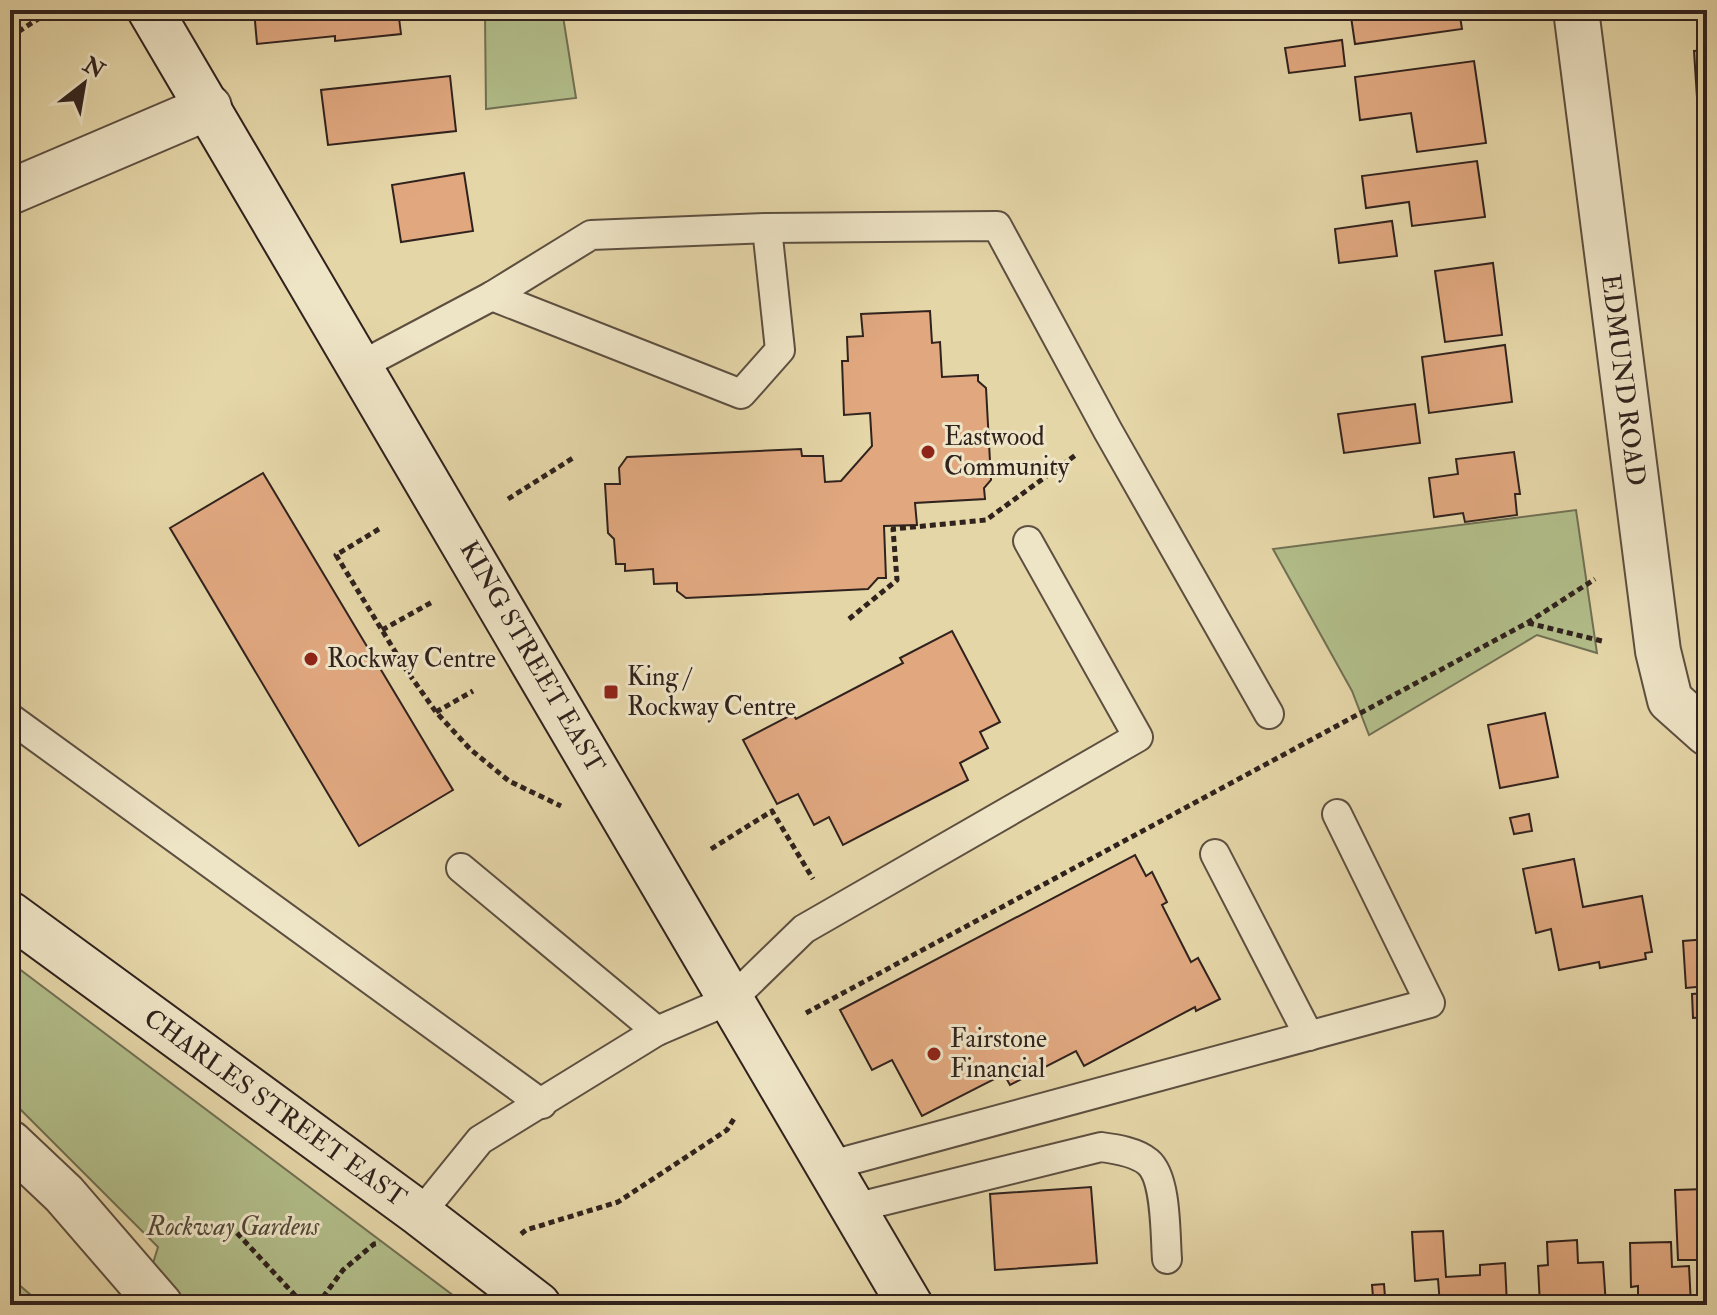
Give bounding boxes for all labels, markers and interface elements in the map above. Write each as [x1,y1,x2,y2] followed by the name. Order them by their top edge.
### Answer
[44,44,124,124] north arrow
[77,50,110,85] text: N
[1594,272,1652,488] street label: EDMUND ROAD
[944,421,1070,483] place label: Eastwood Community
[919,443,937,461] marker: Eastwood Community
[452,535,612,779] street label: KING STREET EAST
[327,643,496,675] place label: Rockway Centre
[302,650,320,668] marker: Rockway Centre
[627,661,796,723] place label: King / Rockway Centre
[602,683,620,701] marker: King / Rockway Centre
[138,1002,412,1214] street label: CHARLES STREET EAST
[950,1023,1047,1085] place label: Fairstone Financial
[925,1045,943,1063] marker: Fairstone Financial
[146,1211,320,1243] park label: Rockway Gardens

